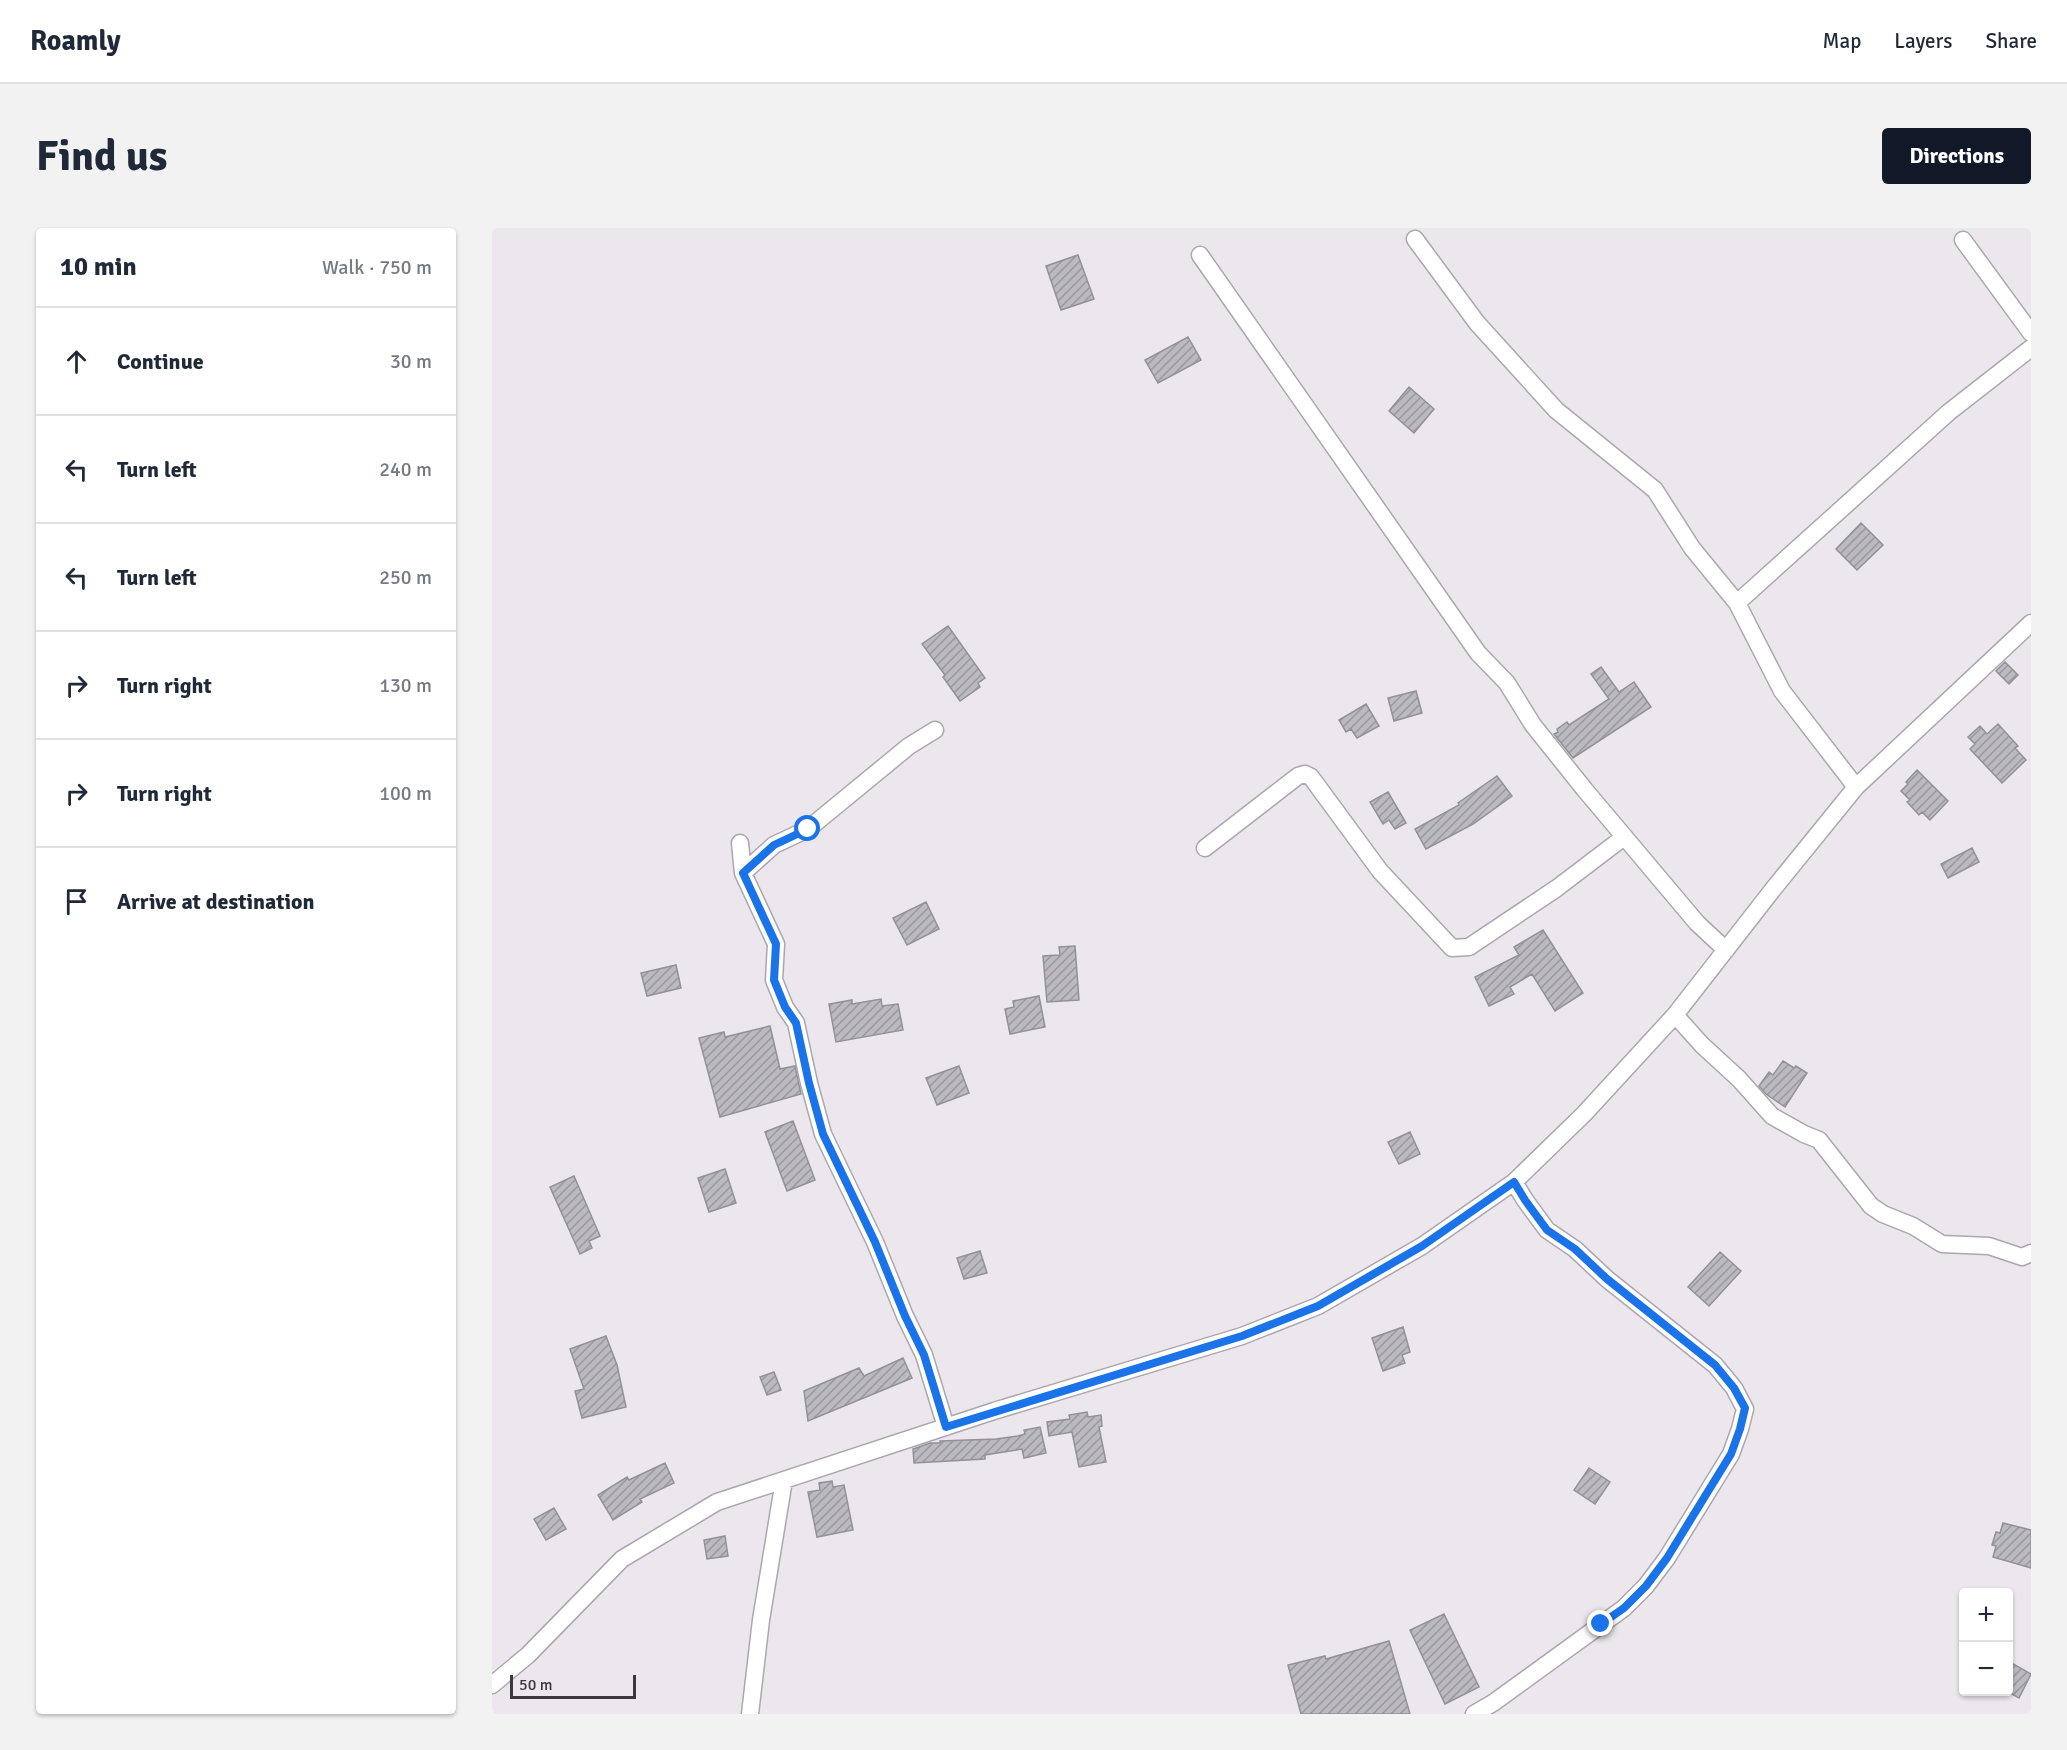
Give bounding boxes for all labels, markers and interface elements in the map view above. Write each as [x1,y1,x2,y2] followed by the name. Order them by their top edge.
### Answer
[30,24,121,58] text: Roamly
[1823,28,1861,54] text: Map
[1894,28,1952,54] text: Layers
[1985,28,2037,54] text: Share
[1882,128,2031,184] button: Directions
[36,131,167,182] text: Find us
[60,251,137,283] text: 10 min
[322,255,432,280] text: Walk · 750 m
[60,345,93,378] icon: ahead
[117,348,204,375] text: Continue
[390,349,432,374] text: 30 m
[60,453,93,486] icon: left
[117,456,197,483] text: Turn left
[379,457,432,482] text: 240 m
[60,561,93,594] icon: left
[117,564,197,591] text: Turn left
[379,565,432,590] text: 250 m
[60,669,93,702] icon: right
[117,672,212,699] text: Turn right
[379,673,432,698] text: 130 m
[60,777,93,810] icon: right
[117,780,212,807] text: Turn right
[379,781,432,806] text: 100 m
[794,815,820,841] route start
[60,885,93,918] icon: arrive
[117,888,314,915] text: Arrive at destination
[1959,1588,2013,1696] map controls
[1959,1588,2013,1642] button: +
[1587,1610,1613,1636] route end
[1959,1642,2013,1696] button: −
[510,1672,636,1700] scale bar
[519,1675,553,1695] text: 50 m

